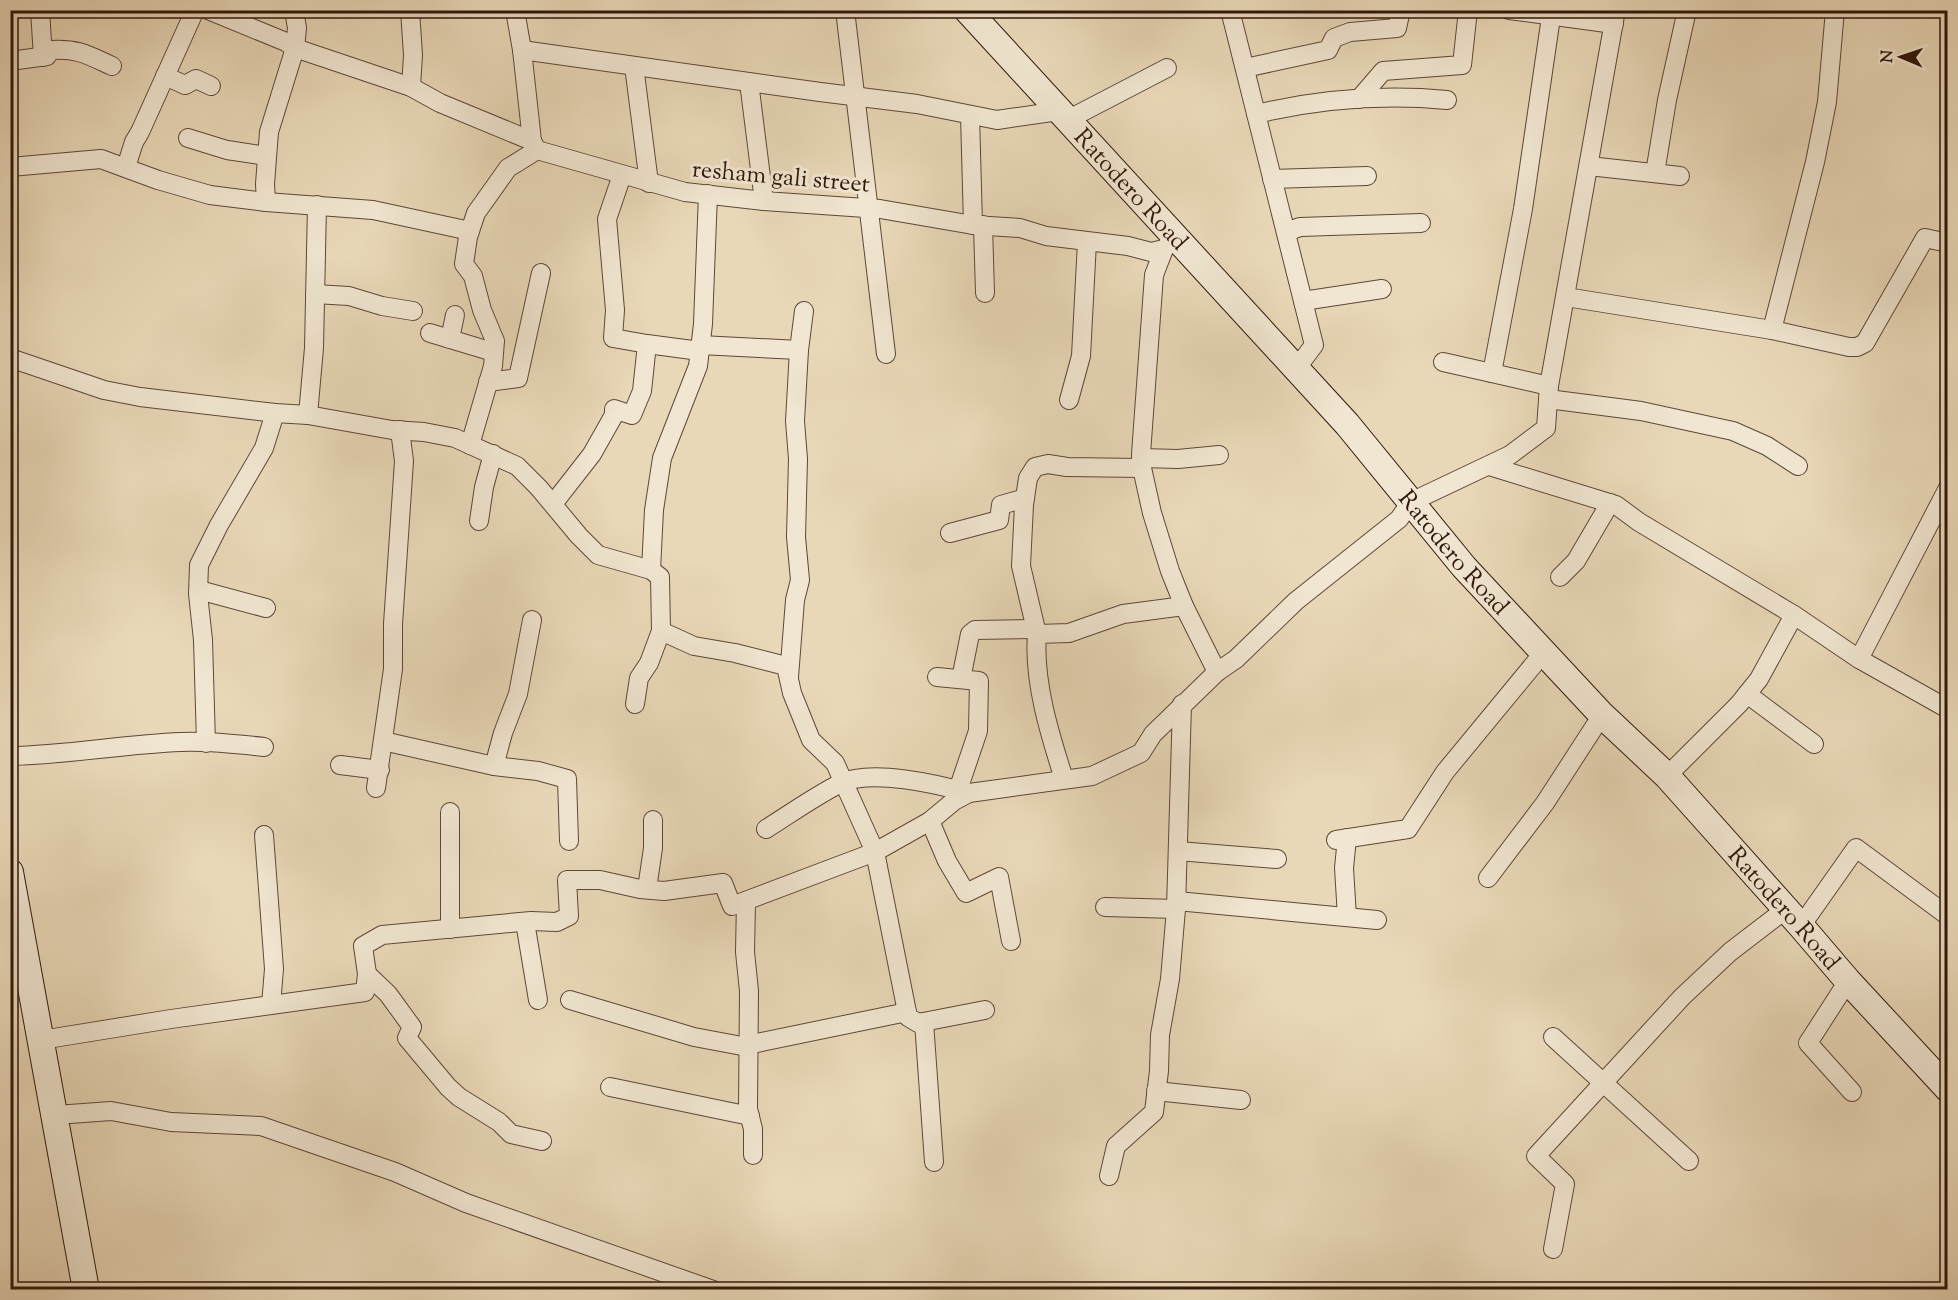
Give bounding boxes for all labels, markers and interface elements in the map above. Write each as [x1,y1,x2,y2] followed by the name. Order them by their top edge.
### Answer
[1871,27,1931,87] north arrow
[1877,50,1900,63] text: N
[1065,122,1195,259] street label: Ratodero Road
[691,153,871,203] street label: resham gali street
[1389,484,1516,624] street label: Ratodero Road
[1719,840,1847,979] street label: Ratodero Road

